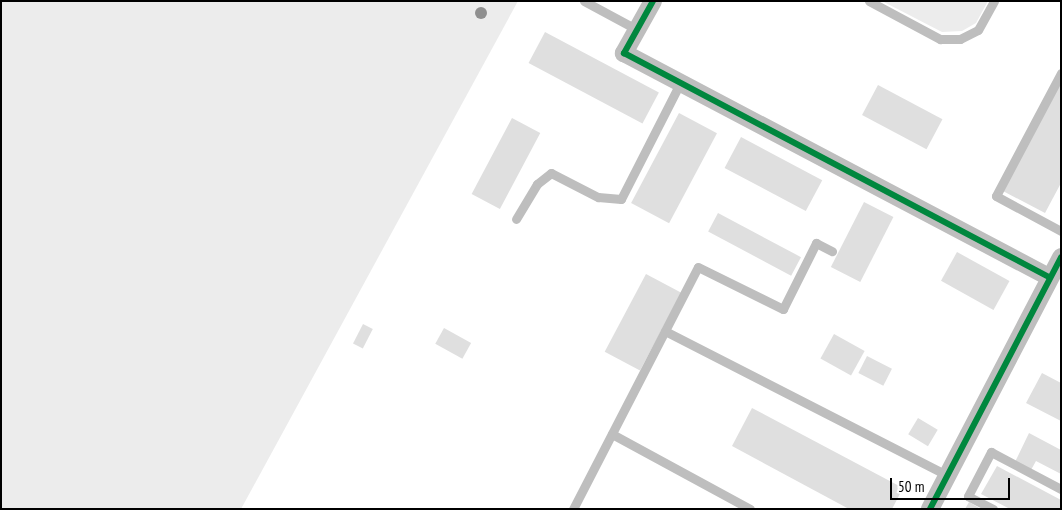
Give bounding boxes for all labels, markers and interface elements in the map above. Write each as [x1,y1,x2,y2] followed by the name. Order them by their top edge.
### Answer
[892,468,1012,500] scale bar
[898,477,924,496] text: 50 m

